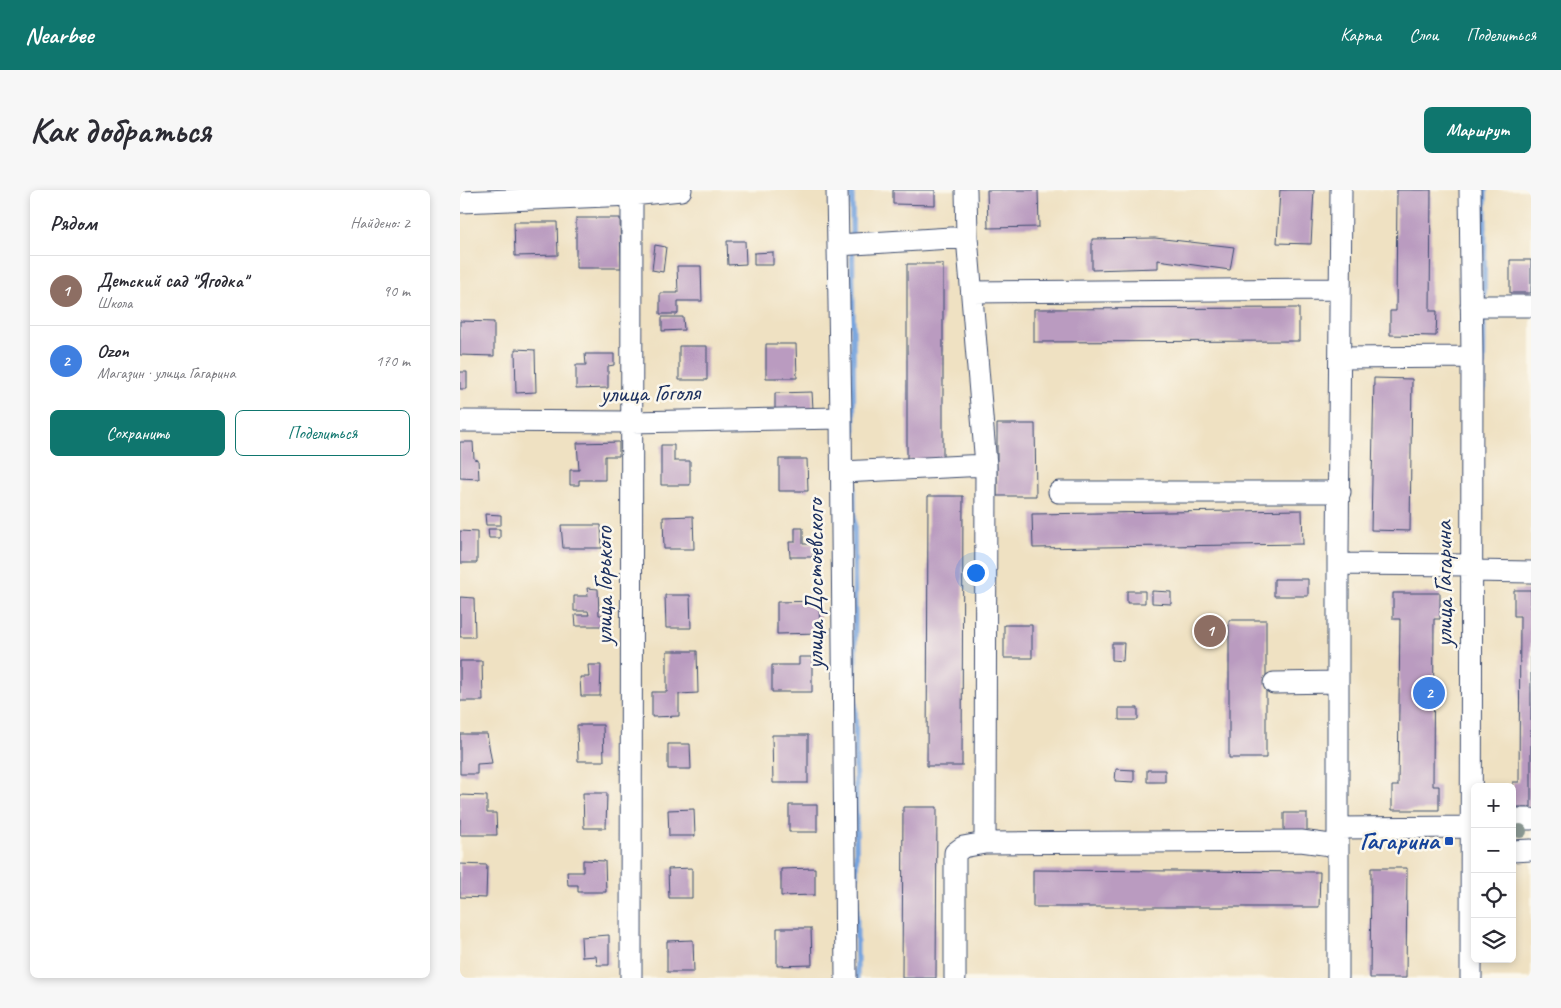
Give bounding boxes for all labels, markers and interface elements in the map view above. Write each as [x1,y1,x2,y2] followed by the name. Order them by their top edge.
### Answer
[25,20,93,50] text: Nearbee
[1340,24,1381,46] text: Карта
[1409,24,1438,46] text: Слои
[1466,24,1536,46] text: Поделиться
[1424,107,1531,153] button: Маршрут
[30,108,211,153] text: Как добраться
[50,210,97,236] text: Рядом
[350,213,410,233] text: Найдено: 2
[97,269,247,293] text: Детский сад "Ягодка"
[62,281,70,301] text: 1
[383,281,410,301] text: 90 m
[97,293,132,313] text: Школа
[97,339,129,363] text: Ozon
[62,351,70,371] text: 2
[376,351,410,371] text: 170 m
[97,363,235,383] text: Магазин · улица Гагарина
[598,376,703,410] street label: улица Гоголя
[50,410,225,456] button: Сохранить
[235,410,410,456] button: Поделиться
[799,496,831,671] street label: улица Достоевского
[1428,519,1460,649] street label: улица Гагарина
[588,526,620,647] street label: улица Горького
[963,560,989,586] your location
[1194,612,1226,650] pin: 1
[1413,674,1445,712] pin: 2
[1471,783,1516,963] map controls
[1471,783,1516,828] button: +
[1360,825,1441,857] place label: Гагарина
[1471,828,1516,873] button: −
[1443,835,1455,847] marker: Гагарина
[1471,873,1516,918] button: locate
[1471,918,1516,963] button: layers

